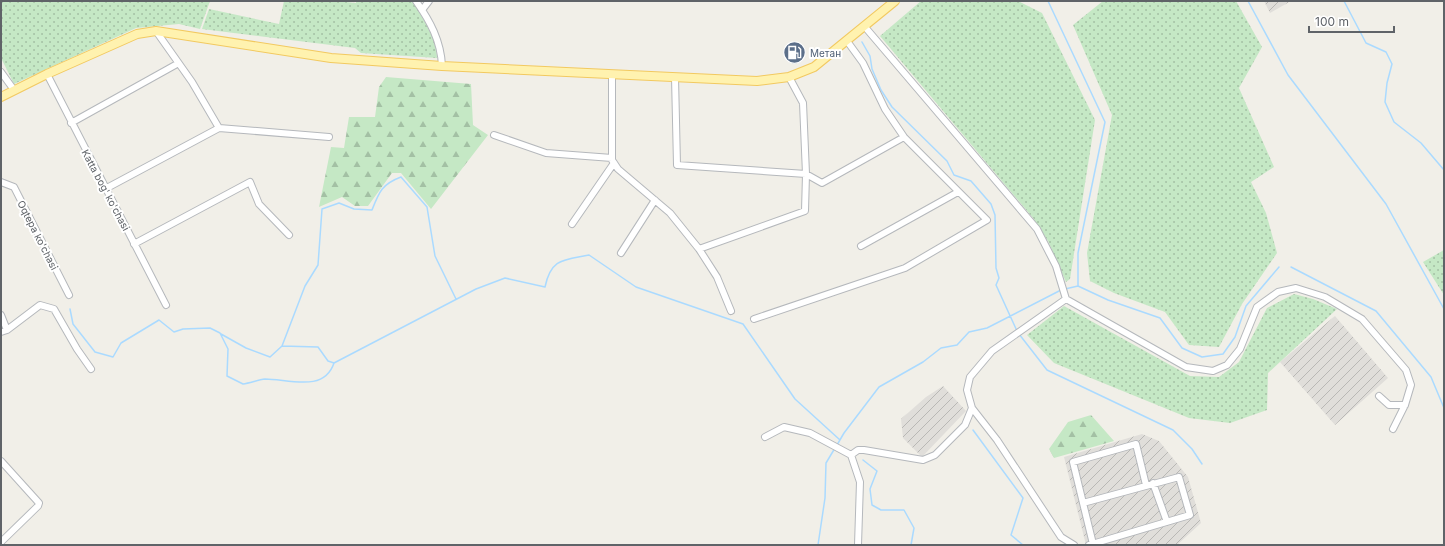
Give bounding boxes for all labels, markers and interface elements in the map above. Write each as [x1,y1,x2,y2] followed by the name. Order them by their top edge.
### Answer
[1309,8,1394,34] scale bar
[1315,14,1349,29] text: 100 m
[781,40,807,66] fuel station icon: Метан
[810,47,841,59] place label: Метан
[80,147,132,233] street label: Katta bog' ko'chasi
[15,198,61,272] street label: Oqtepa ko'chasi

